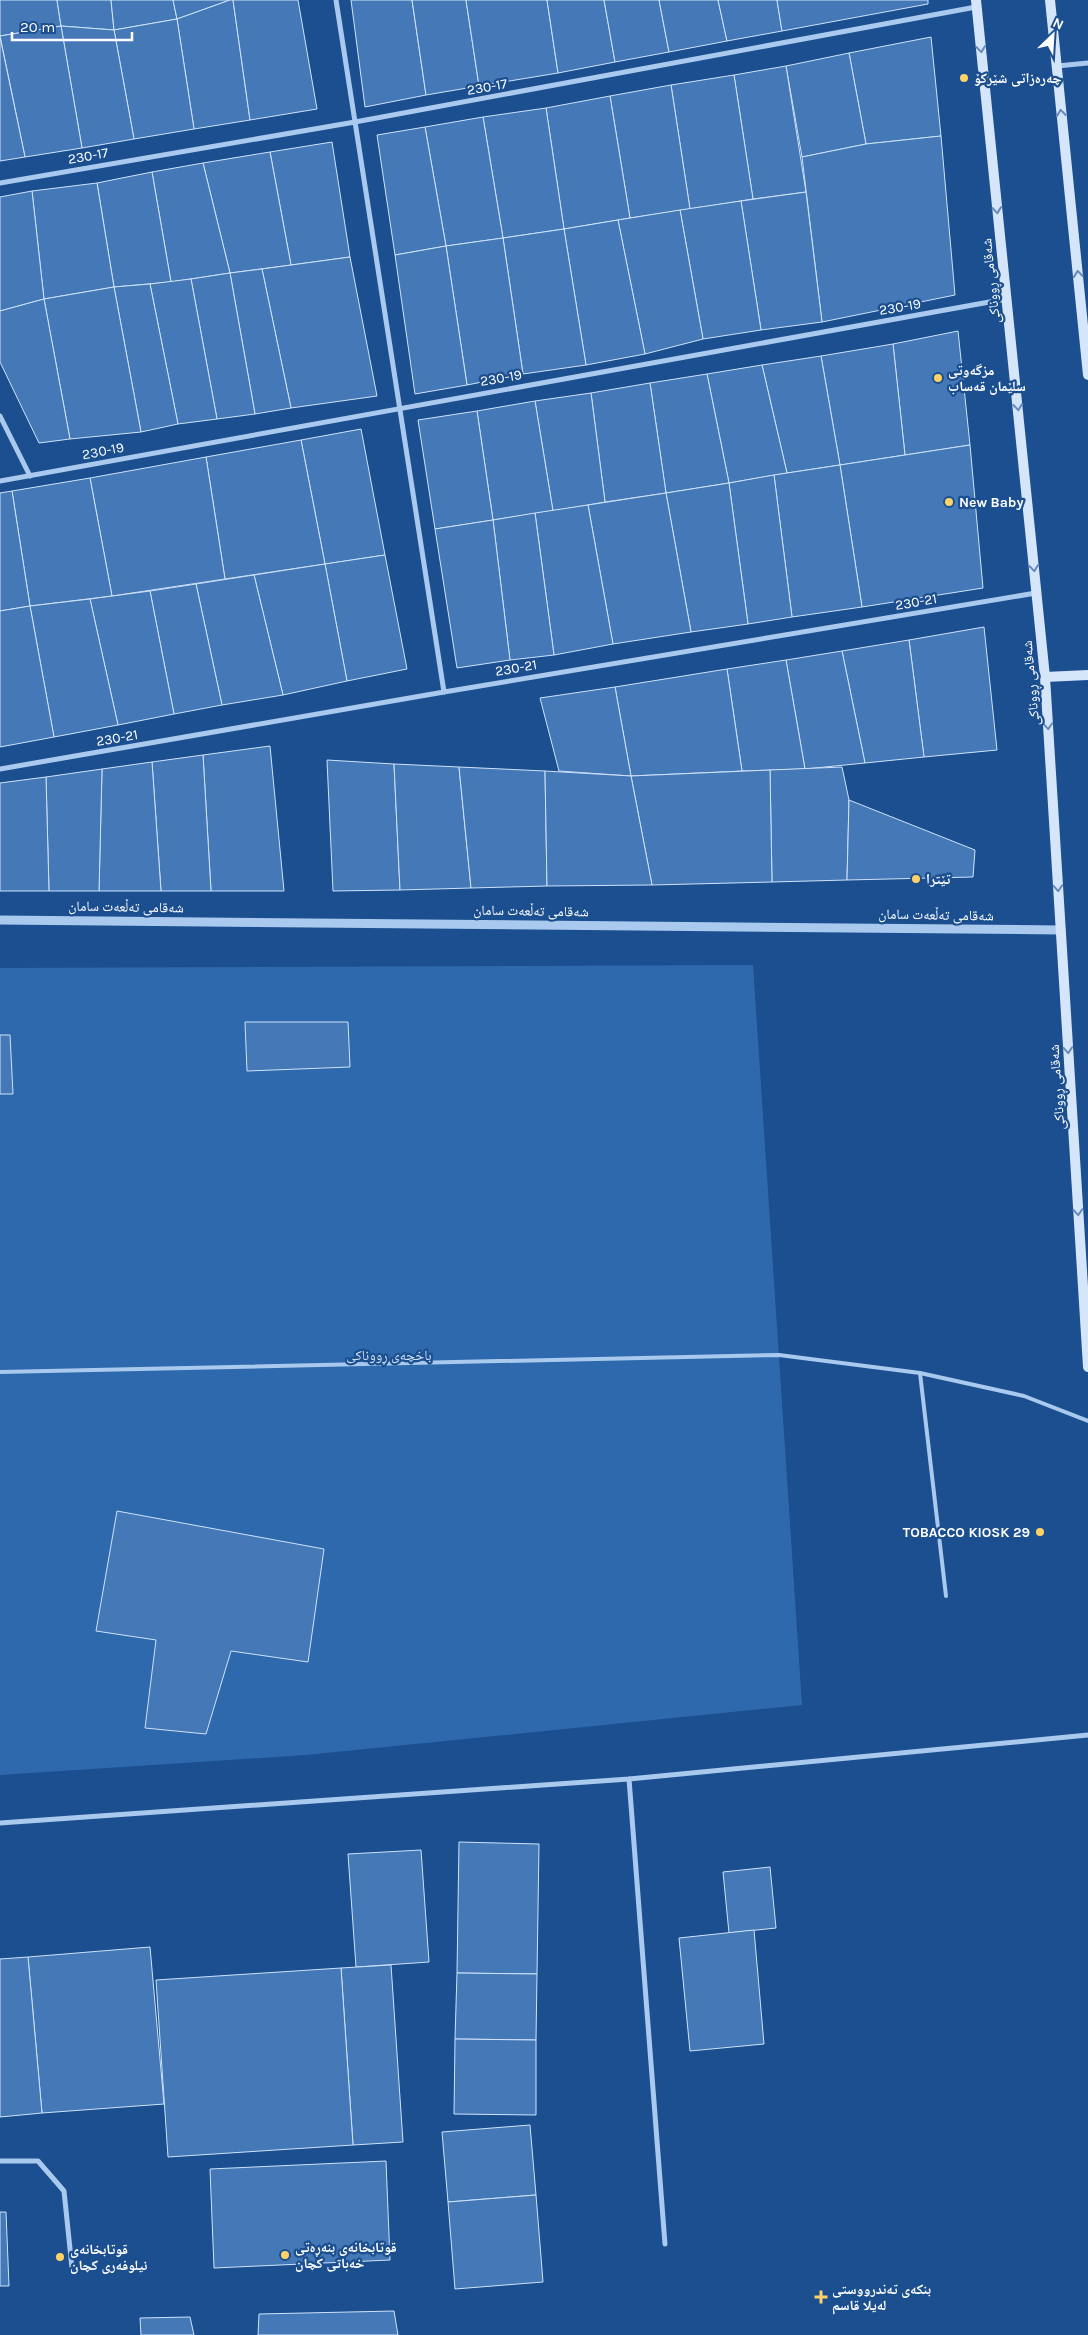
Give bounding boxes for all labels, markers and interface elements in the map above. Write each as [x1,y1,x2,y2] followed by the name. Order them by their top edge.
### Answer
[12,10,132,42] scale bar
[1028,10,1078,60] north arrow
[1050,14,1066,33] text: N
[20,18,55,36] text: 20 m
[975,45,986,53] one-way arrow
[974,70,1062,87] place label: چەرەزاتی شێرکۆ
[958,72,970,84] marker: چەرەزاتی شێرکۆ
[465,75,509,99] street label: 230-17
[1056,108,1067,116] one-way arrow
[66,144,110,168] street label: 230-17
[992,206,1003,214] one-way arrow
[978,237,1007,324] street label: شەقامی ڕووناکی
[1072,270,1083,278] one-way arrow
[878,295,922,319] street label: 230-19
[948,362,1026,395] place label: مزگەوتی سلێمان قەساب
[479,366,523,390] street label: 230-19
[932,372,944,384] marker: مزگەوتی سلێمان قەساب
[1012,403,1023,411] one-way arrow
[81,439,125,463] street label: 230-19
[959,494,1024,511] place label: New Baby
[943,496,955,508] marker: New Baby
[1028,565,1039,573] one-way arrow
[894,590,938,614] street label: 230-21
[1019,639,1046,726] street label: شەقامی ڕووناکی
[494,656,538,680] street label: 230-21
[1042,722,1053,730] one-way arrow
[95,726,139,750] street label: 230-21
[926,871,951,888] place label: تێترا
[910,873,922,885] marker: تێترا
[1053,884,1064,892] one-way arrow
[68,897,184,917] street label: شەقامی تەڵعەت سامان
[473,901,589,921] street label: شەقامی تەڵعەت سامان
[878,905,994,925] street label: شەقامی تەڵعەت سامان
[1046,1043,1071,1130] street label: شەقامی ڕووناکی
[1063,1046,1074,1054] one-way arrow
[1073,1209,1084,1217] one-way arrow
[346,1347,432,1366] park label: باخچەی ڕووناکی
[903,1524,1030,1541] place label: TOBACCO KIOSK 29
[1034,1526,1046,1538] marker: TOBACCO KIOSK 29
[295,2239,397,2272] place label: قوتابخانەی بنەڕەتی خەباتی کچان
[70,2241,147,2274] place label: قوتابخانەی نیلوفەری کچان
[279,2249,291,2261] marker: قوتابخانەی بنەڕەتی خەباتی کچان
[54,2251,66,2263] marker: قوتابخانەی نیلوفەری کچان
[832,2281,931,2315] place label: بنکەی تەندرووستی لەیلا قاسم
[814,2290,828,2304] marker: بنکەی تەندرووستی لەیلا قاسم

